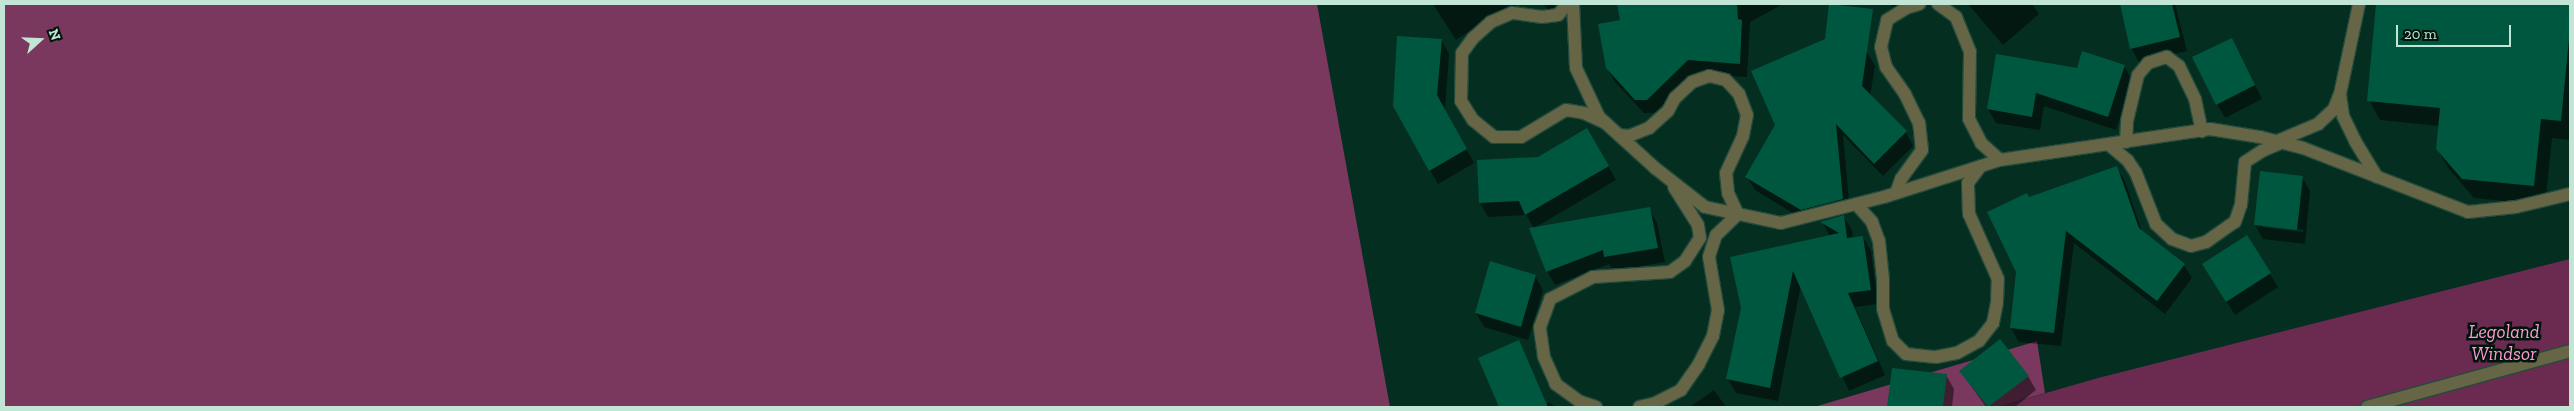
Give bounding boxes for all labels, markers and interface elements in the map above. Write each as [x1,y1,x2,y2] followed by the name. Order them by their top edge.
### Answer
[15,15,65,65] north arrow
[2399,15,2514,47] scale bar
[2404,25,2437,43] text: 20 m
[45,27,64,43] text: N
[2469,321,2539,365] park label: Legoland Windsor

